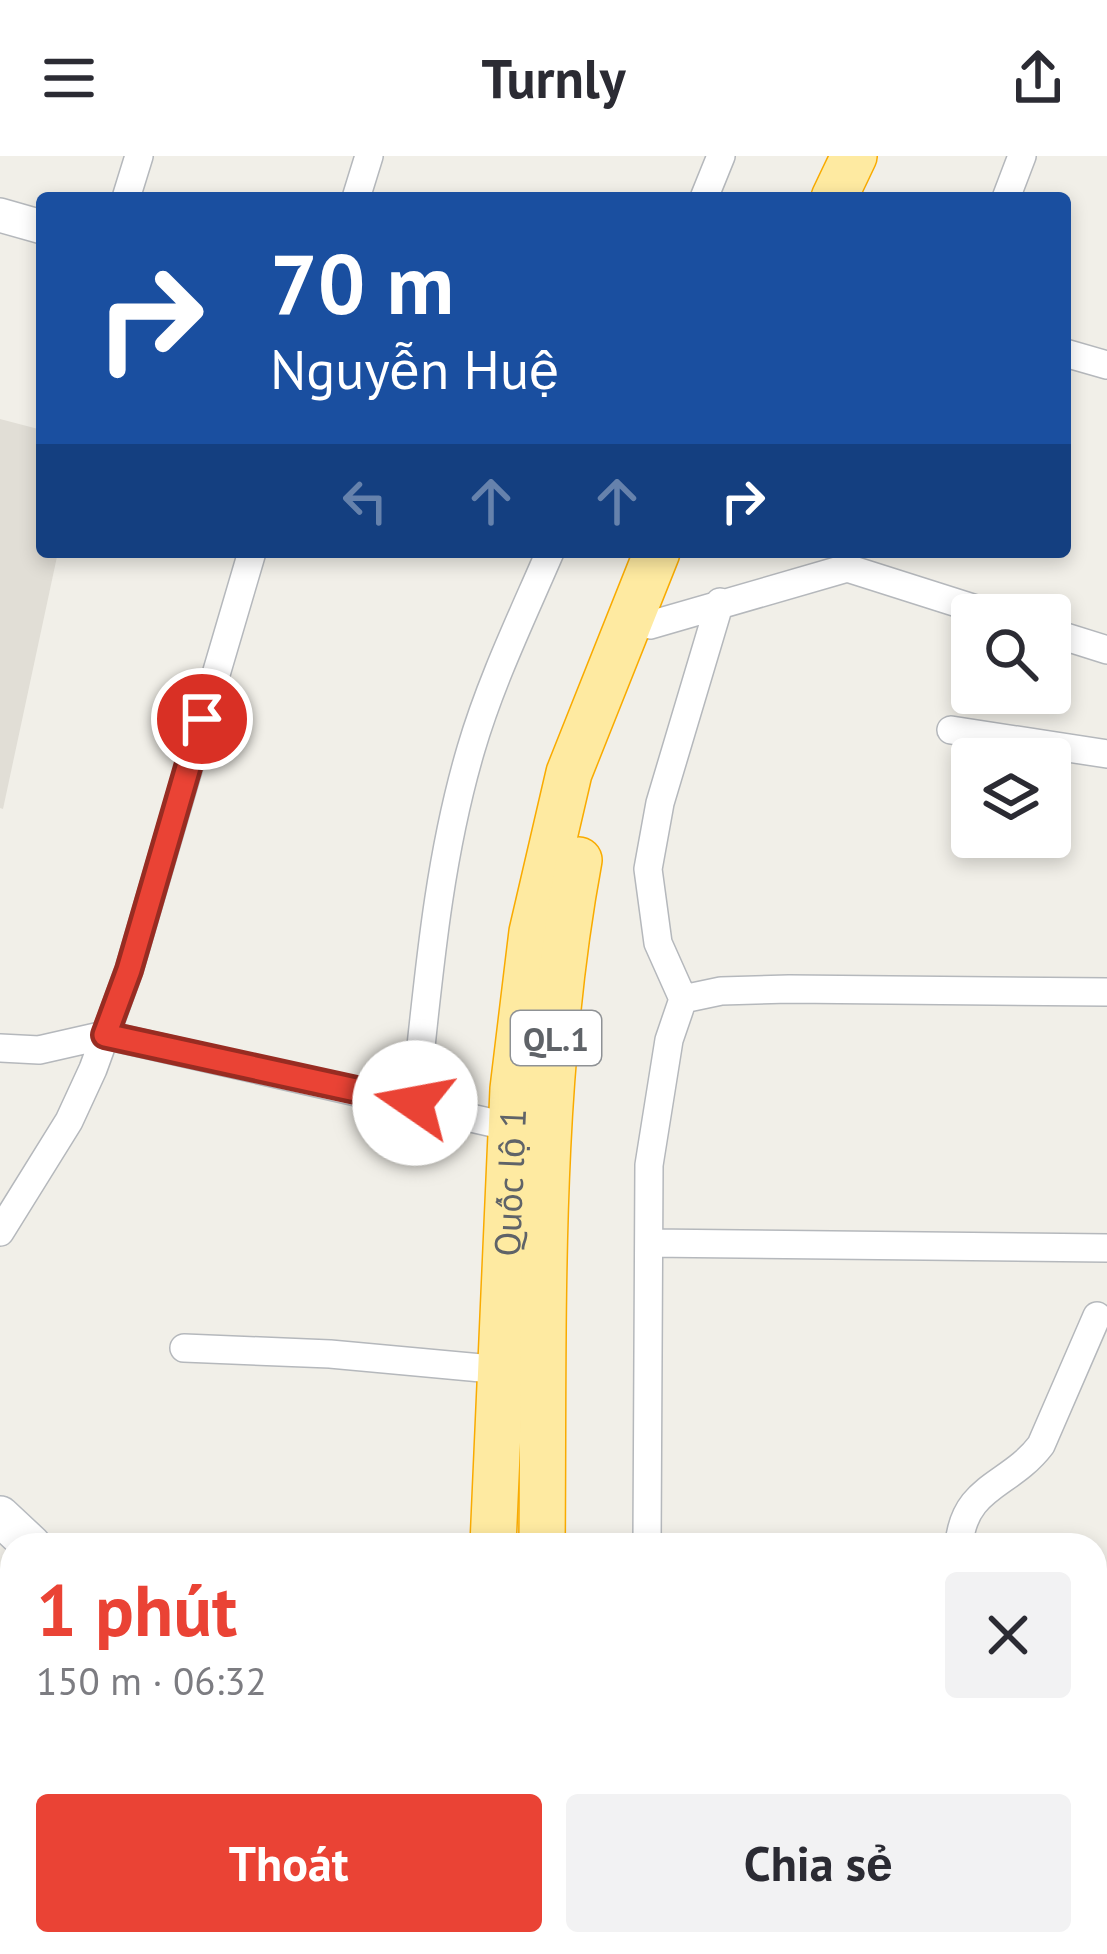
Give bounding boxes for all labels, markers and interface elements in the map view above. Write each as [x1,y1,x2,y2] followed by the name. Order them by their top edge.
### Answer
[481,43,626,113] text: Turnly
[36,45,102,111] icon: menu
[1005,45,1071,111] icon: share
[270,228,454,337] text: 70 m
[72,240,228,396] icon: right
[270,334,559,404] text: Nguyễn Huệ
[332,468,398,534] icon: left
[458,468,524,534] icon: ahead
[584,468,650,534] icon: ahead
[710,468,776,534] icon: right
[951,594,1071,858] map controls
[951,594,1071,714] button: search
[151,668,253,770] pin
[169,686,235,752] icon: arrive
[951,738,1071,858] button: layers
[511,1011,601,1065] road number: QL.1
[352,1040,478,1166] position arrow
[482,1107,536,1257] street label: Quốc lộ 1
[36,1563,237,1656] text: 1 phút
[945,1572,1071,1698] button: close
[36,1655,267,1706] text: 150 m · 06:32
[36,1794,542,1932] button: Thoát
[566,1794,1071,1932] button: Chia sẻ

